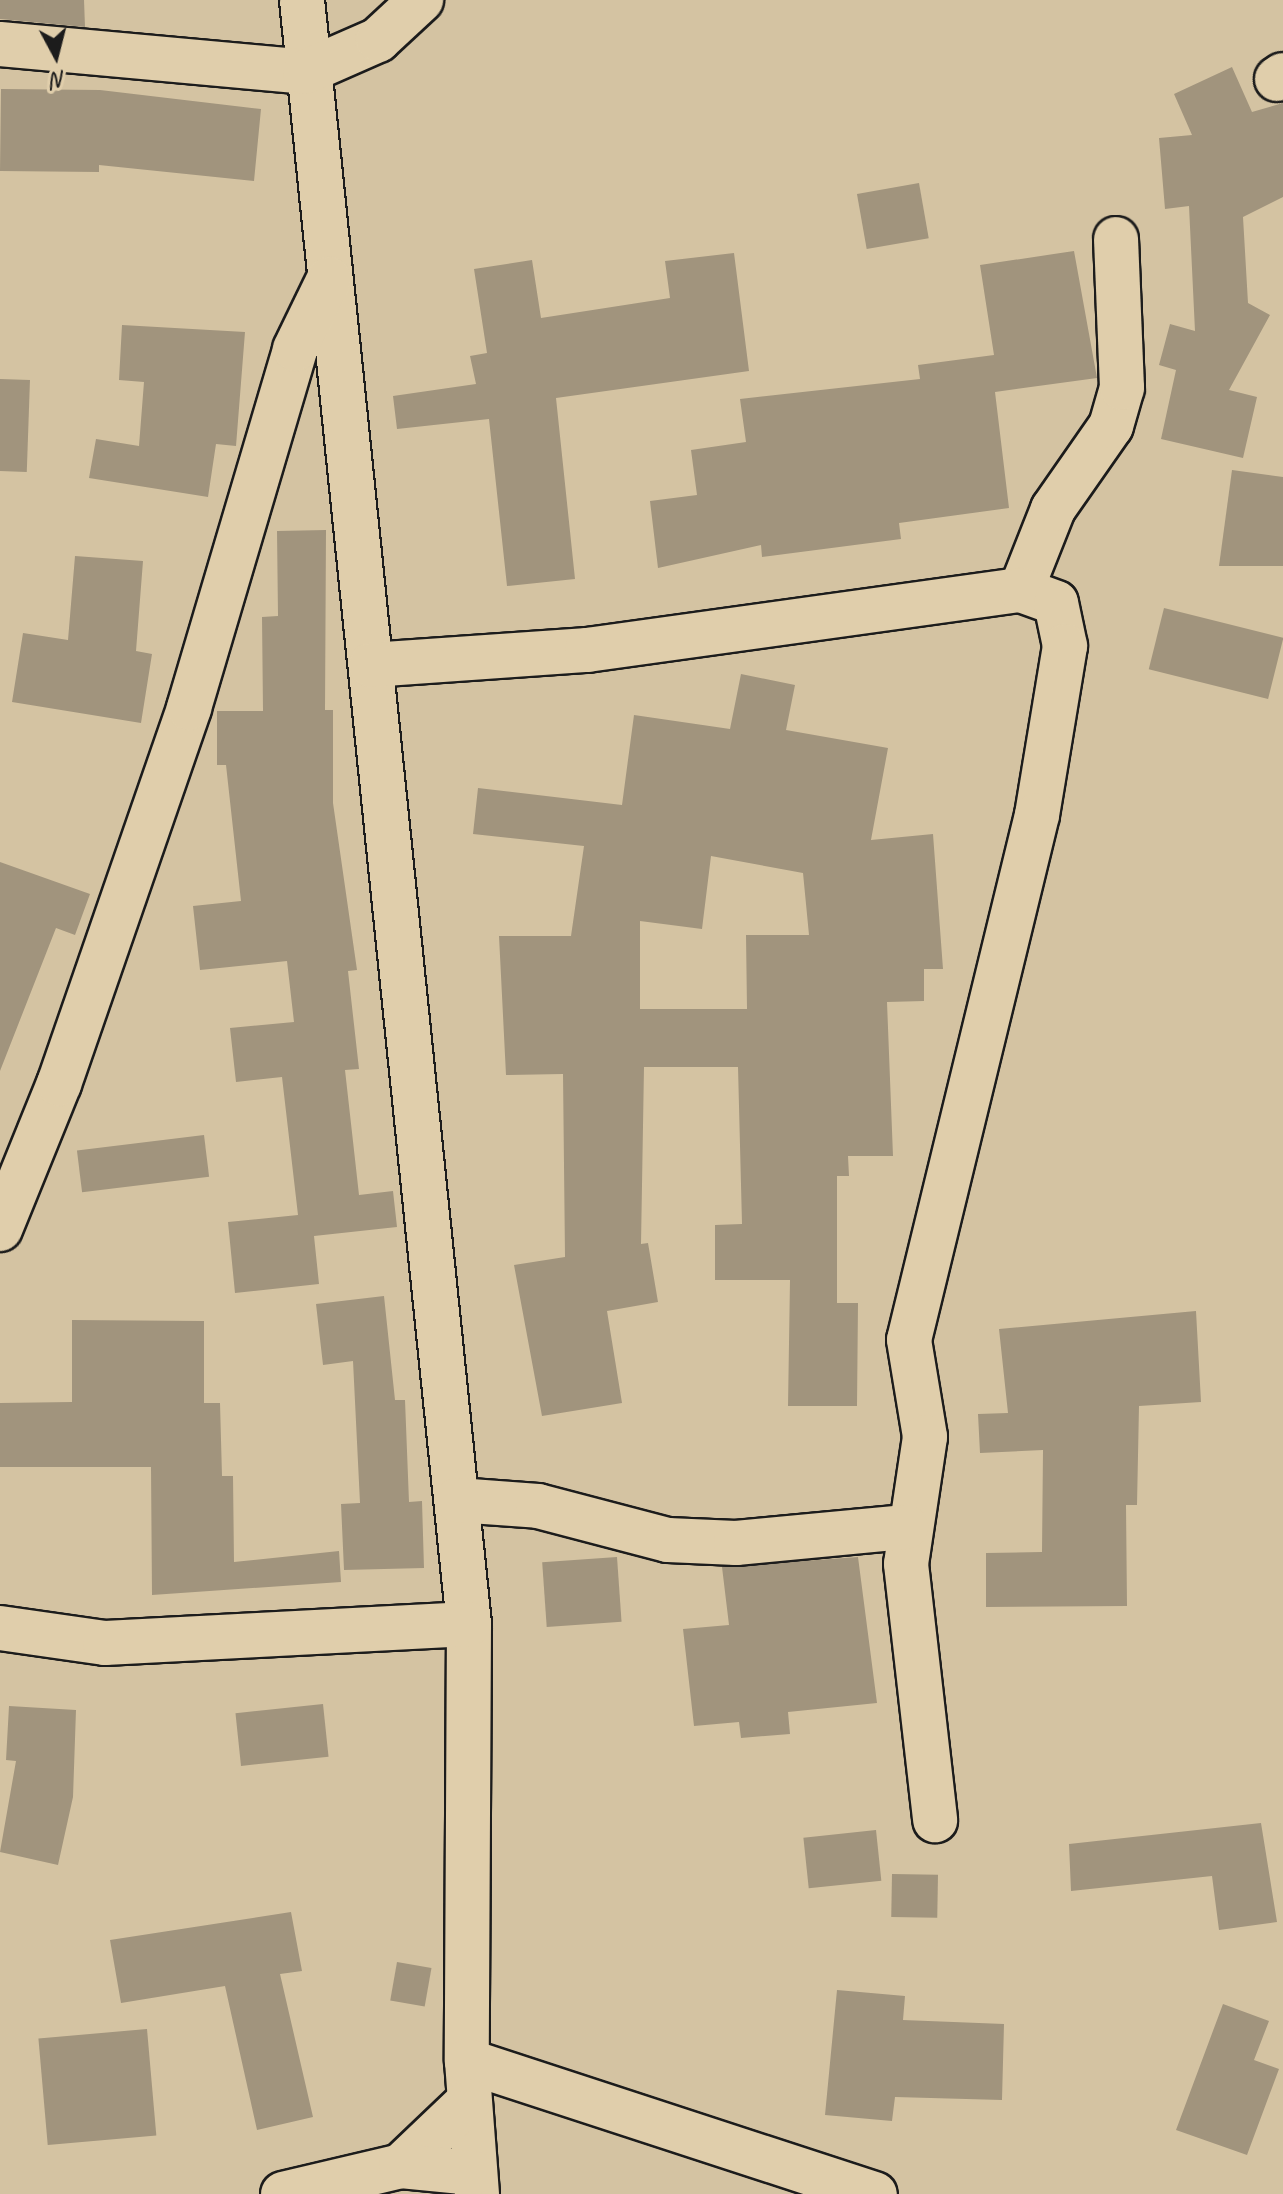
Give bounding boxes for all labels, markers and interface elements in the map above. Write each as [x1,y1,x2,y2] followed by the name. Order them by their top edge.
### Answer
[16,16,96,96] north arrow
[50,65,67,95] text: N

